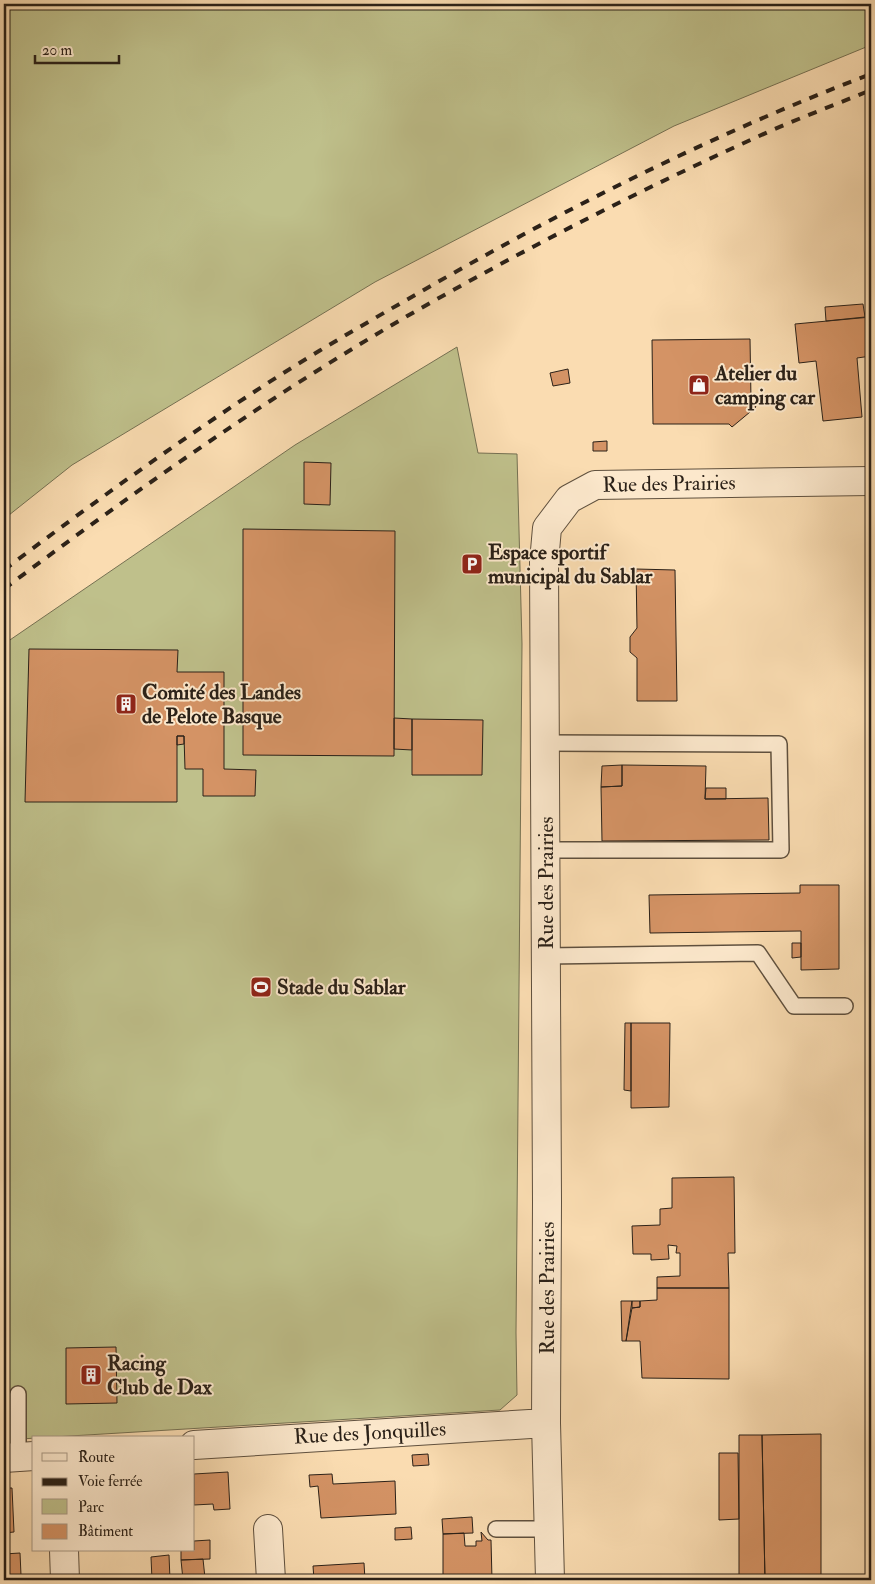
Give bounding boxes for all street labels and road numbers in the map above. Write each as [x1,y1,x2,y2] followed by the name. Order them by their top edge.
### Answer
[602,469,736,499] street label: Rue des Prairies
[533,816,560,950] street label: Rue des Prairies
[534,1221,561,1355] street label: Rue des Prairies
[293,1416,447,1450] street label: Rue des Jonquilles

